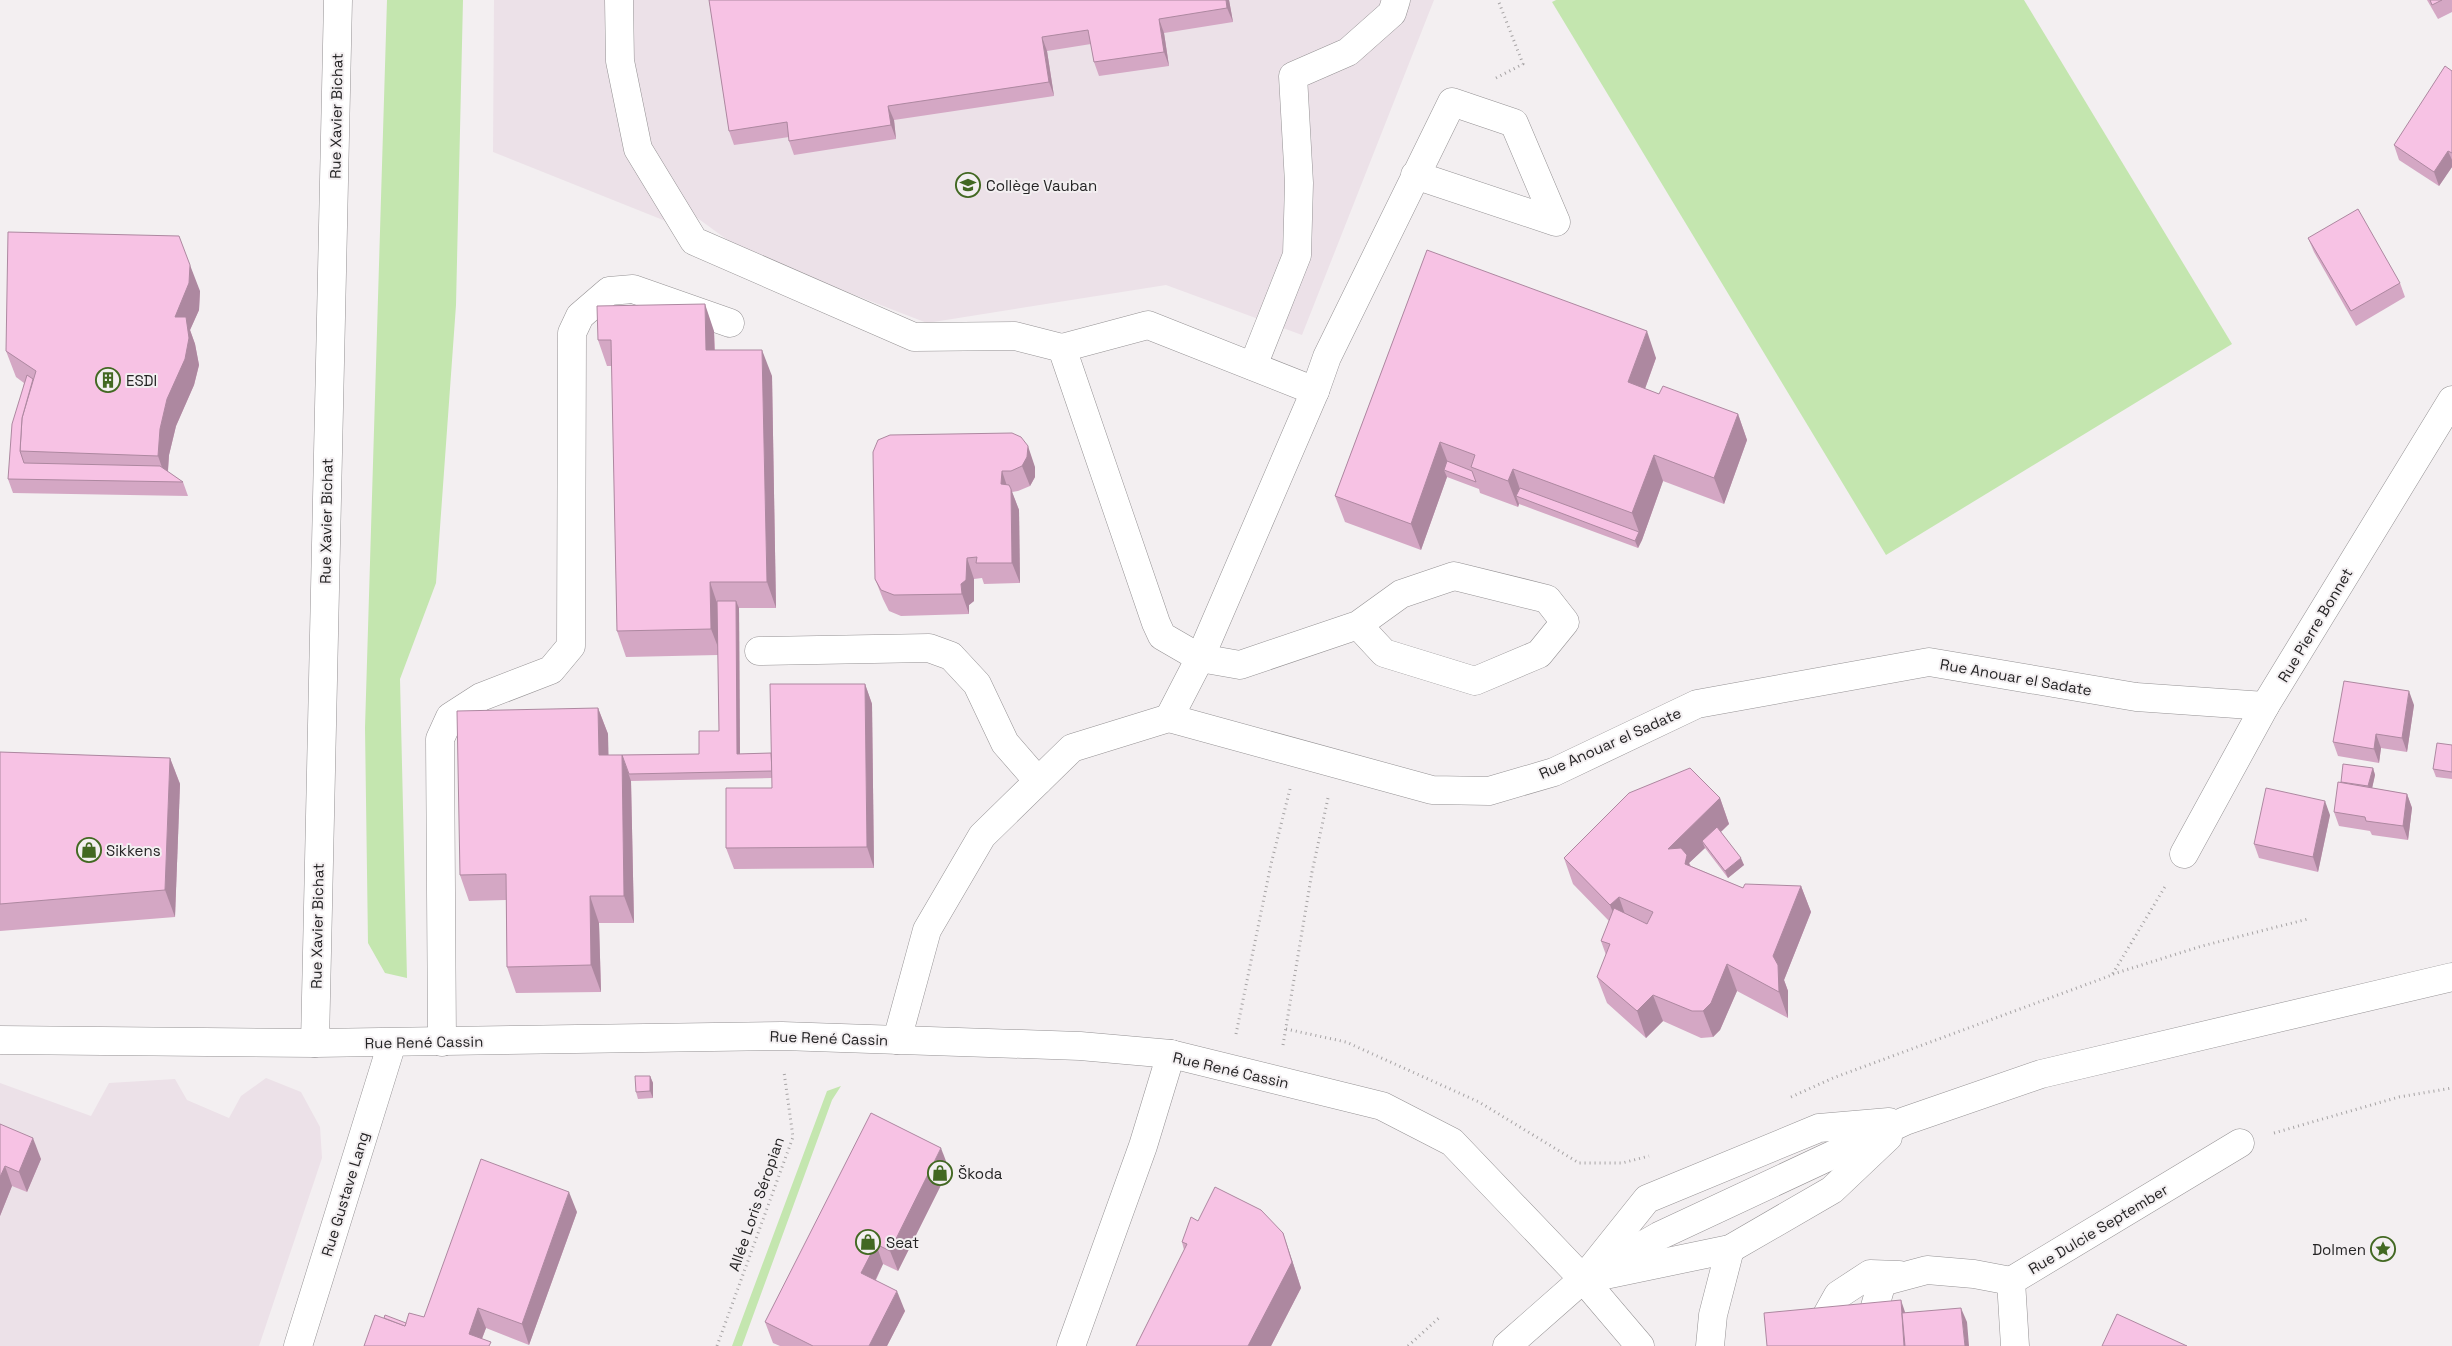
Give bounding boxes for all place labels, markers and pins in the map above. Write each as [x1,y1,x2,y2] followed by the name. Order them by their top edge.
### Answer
[955,172,981,198] school or university icon: Collège Vauban
[986,176,1097,195] place label: Collège Vauban
[95,367,121,393] building icon: ESDI
[126,371,157,390] place label: ESDI
[76,837,102,863] shop icon: Sikkens
[106,841,161,860] place label: Sikkens
[927,1160,953,1186] shop icon: Škoda
[958,1164,1003,1183] place label: Škoda
[855,1229,881,1255] shop icon: Seat
[886,1233,919,1252] place label: Seat
[2370,1236,2396,1262] place icon: Dolmen
[2312,1240,2366,1259] place label: Dolmen

